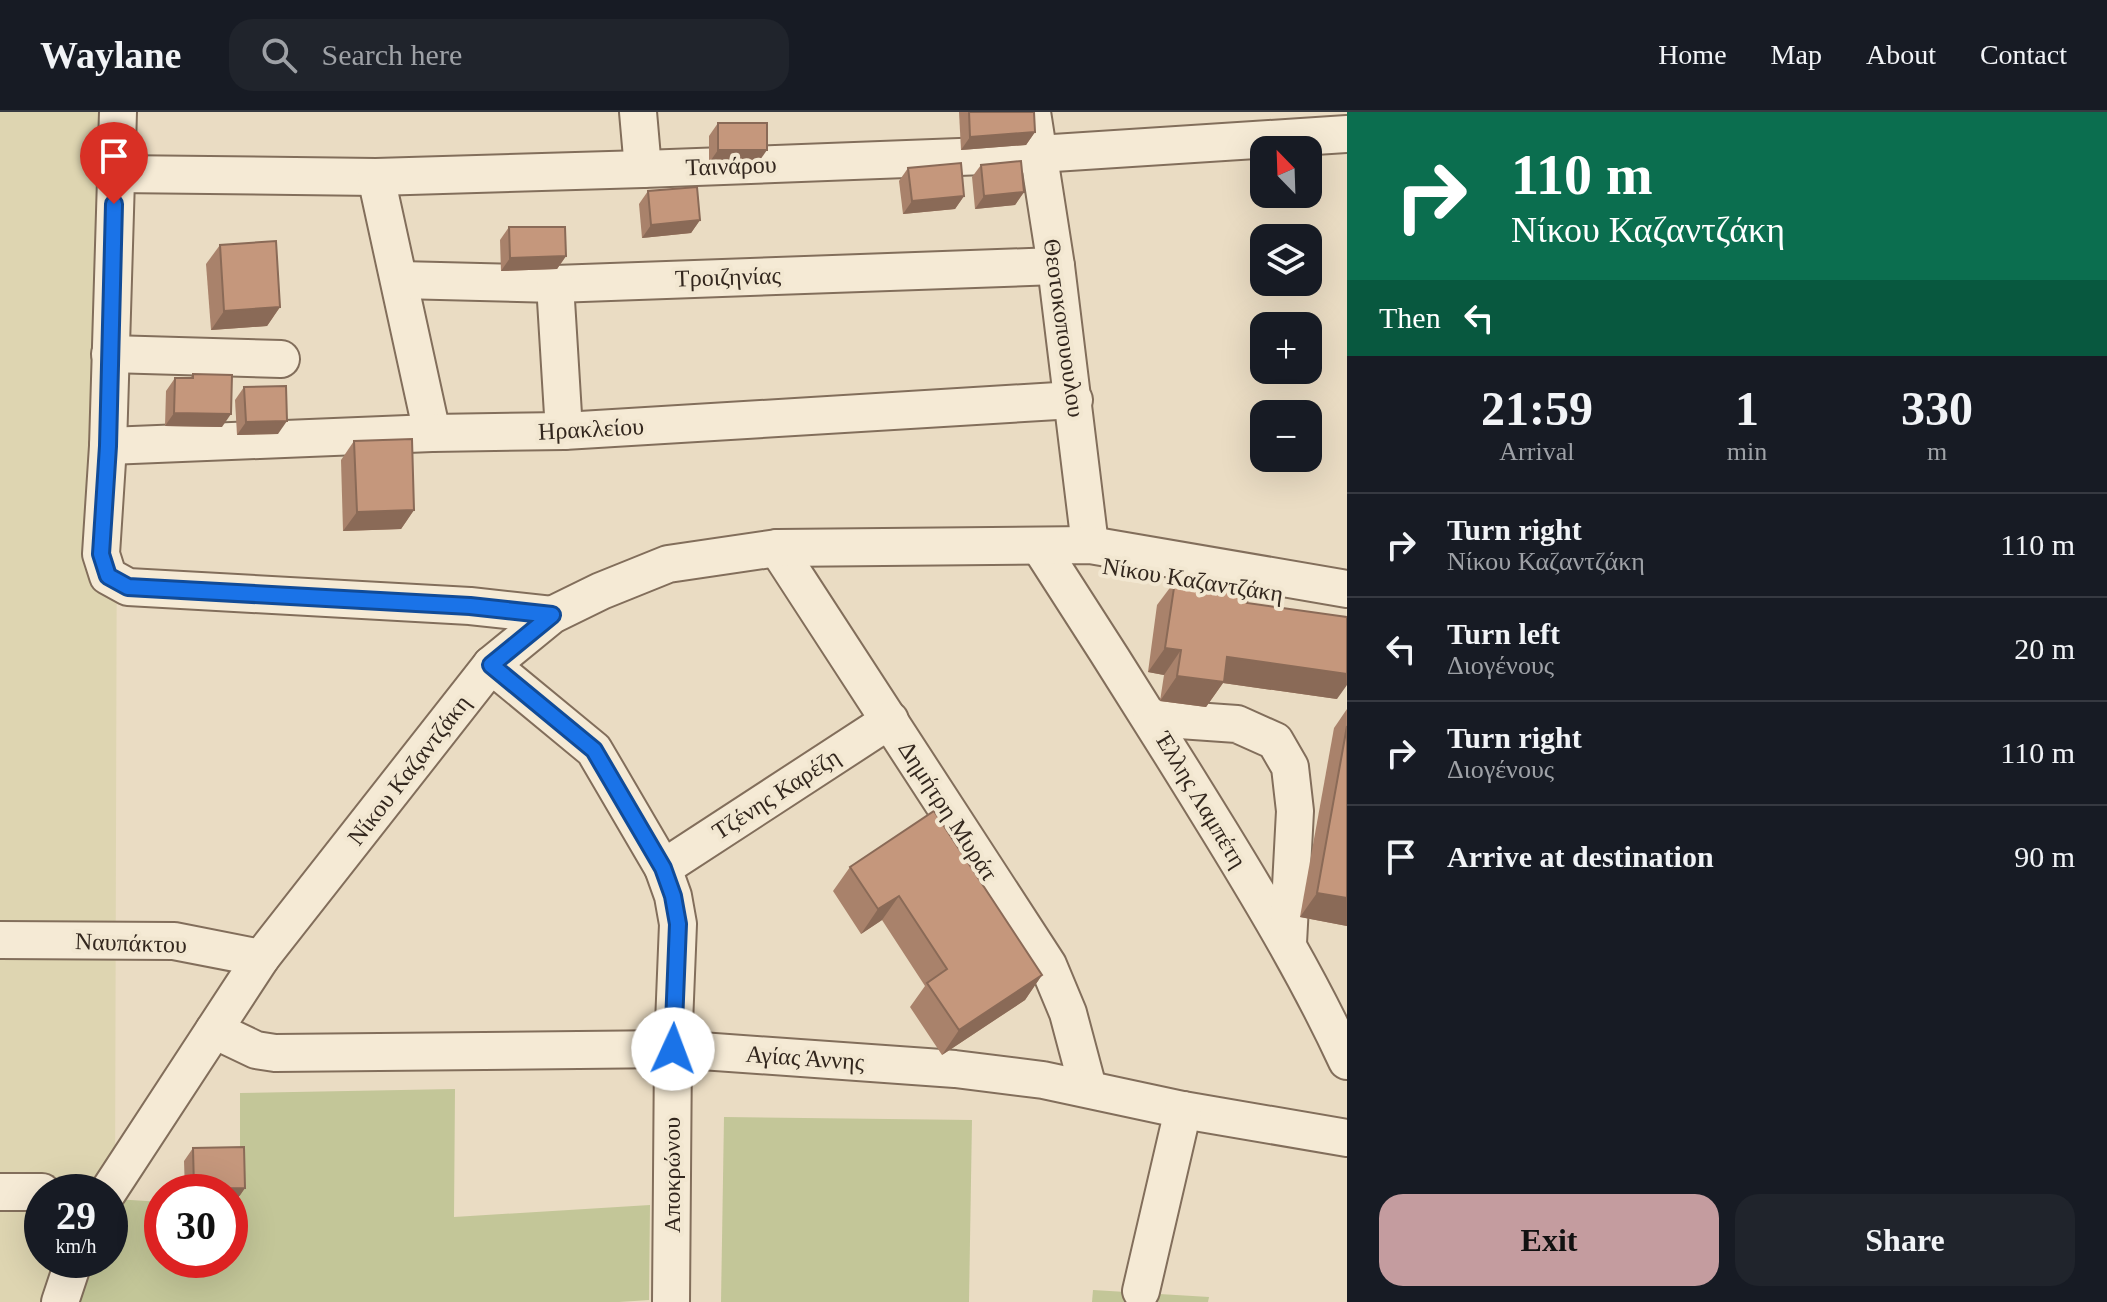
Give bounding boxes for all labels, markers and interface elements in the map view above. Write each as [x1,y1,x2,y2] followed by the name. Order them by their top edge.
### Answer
[229,19,789,91] search box
[257,33,301,77] icon: search
[40,34,181,76] text: Waylane
[321,38,462,71] text: Search here
[1658,39,1727,70] text: Home
[1771,39,1822,70] text: Map
[1866,39,1936,70] text: About
[1980,39,2067,70] text: Contact
[80,122,148,204] pin
[92,134,136,178] icon: arrive
[1250,136,1322,208] north arrow
[1250,136,1322,472] map controls
[1379,144,1483,248] icon: right
[1511,144,1653,206] text: 110 m
[685,151,777,181] street label: Ταινάρου
[1511,210,1785,250] text: Νίκου Καζαντζάκη
[1250,224,1322,296] button: layers
[1039,237,1089,419] street label: Θεοτοκοπουουλου
[675,262,782,292] street label: Τροιζηνίας
[1457,296,1501,340] icon: left
[1379,301,1441,334] text: Then
[1250,312,1322,384] button: +
[1481,382,1593,435] text: 21:59
[1735,382,1759,435] text: 1
[1901,382,1973,435] text: 330
[1250,400,1322,472] button: −
[537,413,645,445] street label: Ηρακλείου
[1499,437,1574,466] text: Arrival
[1727,437,1767,466] text: min
[1927,437,1947,466] text: m
[1447,513,1582,546] text: Turn right
[1379,523,1423,567] icon: right
[2000,528,2075,561] text: 110 m
[1447,547,1645,576] text: Νίκου Καζαντζάκη
[1101,553,1285,607] street label: Νίκου Καζαντζάκη
[1447,617,1560,650] text: Turn left
[1379,627,1423,671] icon: left
[2014,632,2075,665] text: 20 m
[1447,651,1554,680] text: Διογένους
[343,690,475,850] street label: Νίκου Καζαντζάκη
[1447,721,1582,754] text: Turn right
[1150,727,1252,873] street label: Έλλης Λαμπέτη
[1379,731,1423,775] icon: right
[893,736,1003,886] street label: Δημήτρη Μυράτ
[2000,736,2075,769] text: 110 m
[708,743,844,845] street label: Τζένης Καρέζη
[1447,755,1554,784] text: Διογένους
[1379,835,1423,879] icon: arrive
[1447,840,1714,873] text: Arrive at destination
[2014,840,2075,873] text: 90 m
[75,928,187,958] street label: Ναυπάκτου
[631,1007,715,1091] position arrow
[745,1041,866,1075] street label: Αγίας Άννης
[659,1117,685,1233] street label: Αποκρώνου
[144,1174,248,1278] speed limit sign: 30
[56,1193,96,1238] text: 29
[1379,1194,1719,1286] button: Exit
[1735,1194,2075,1286] button: Share
[55,1235,97,1257] text: km/h

